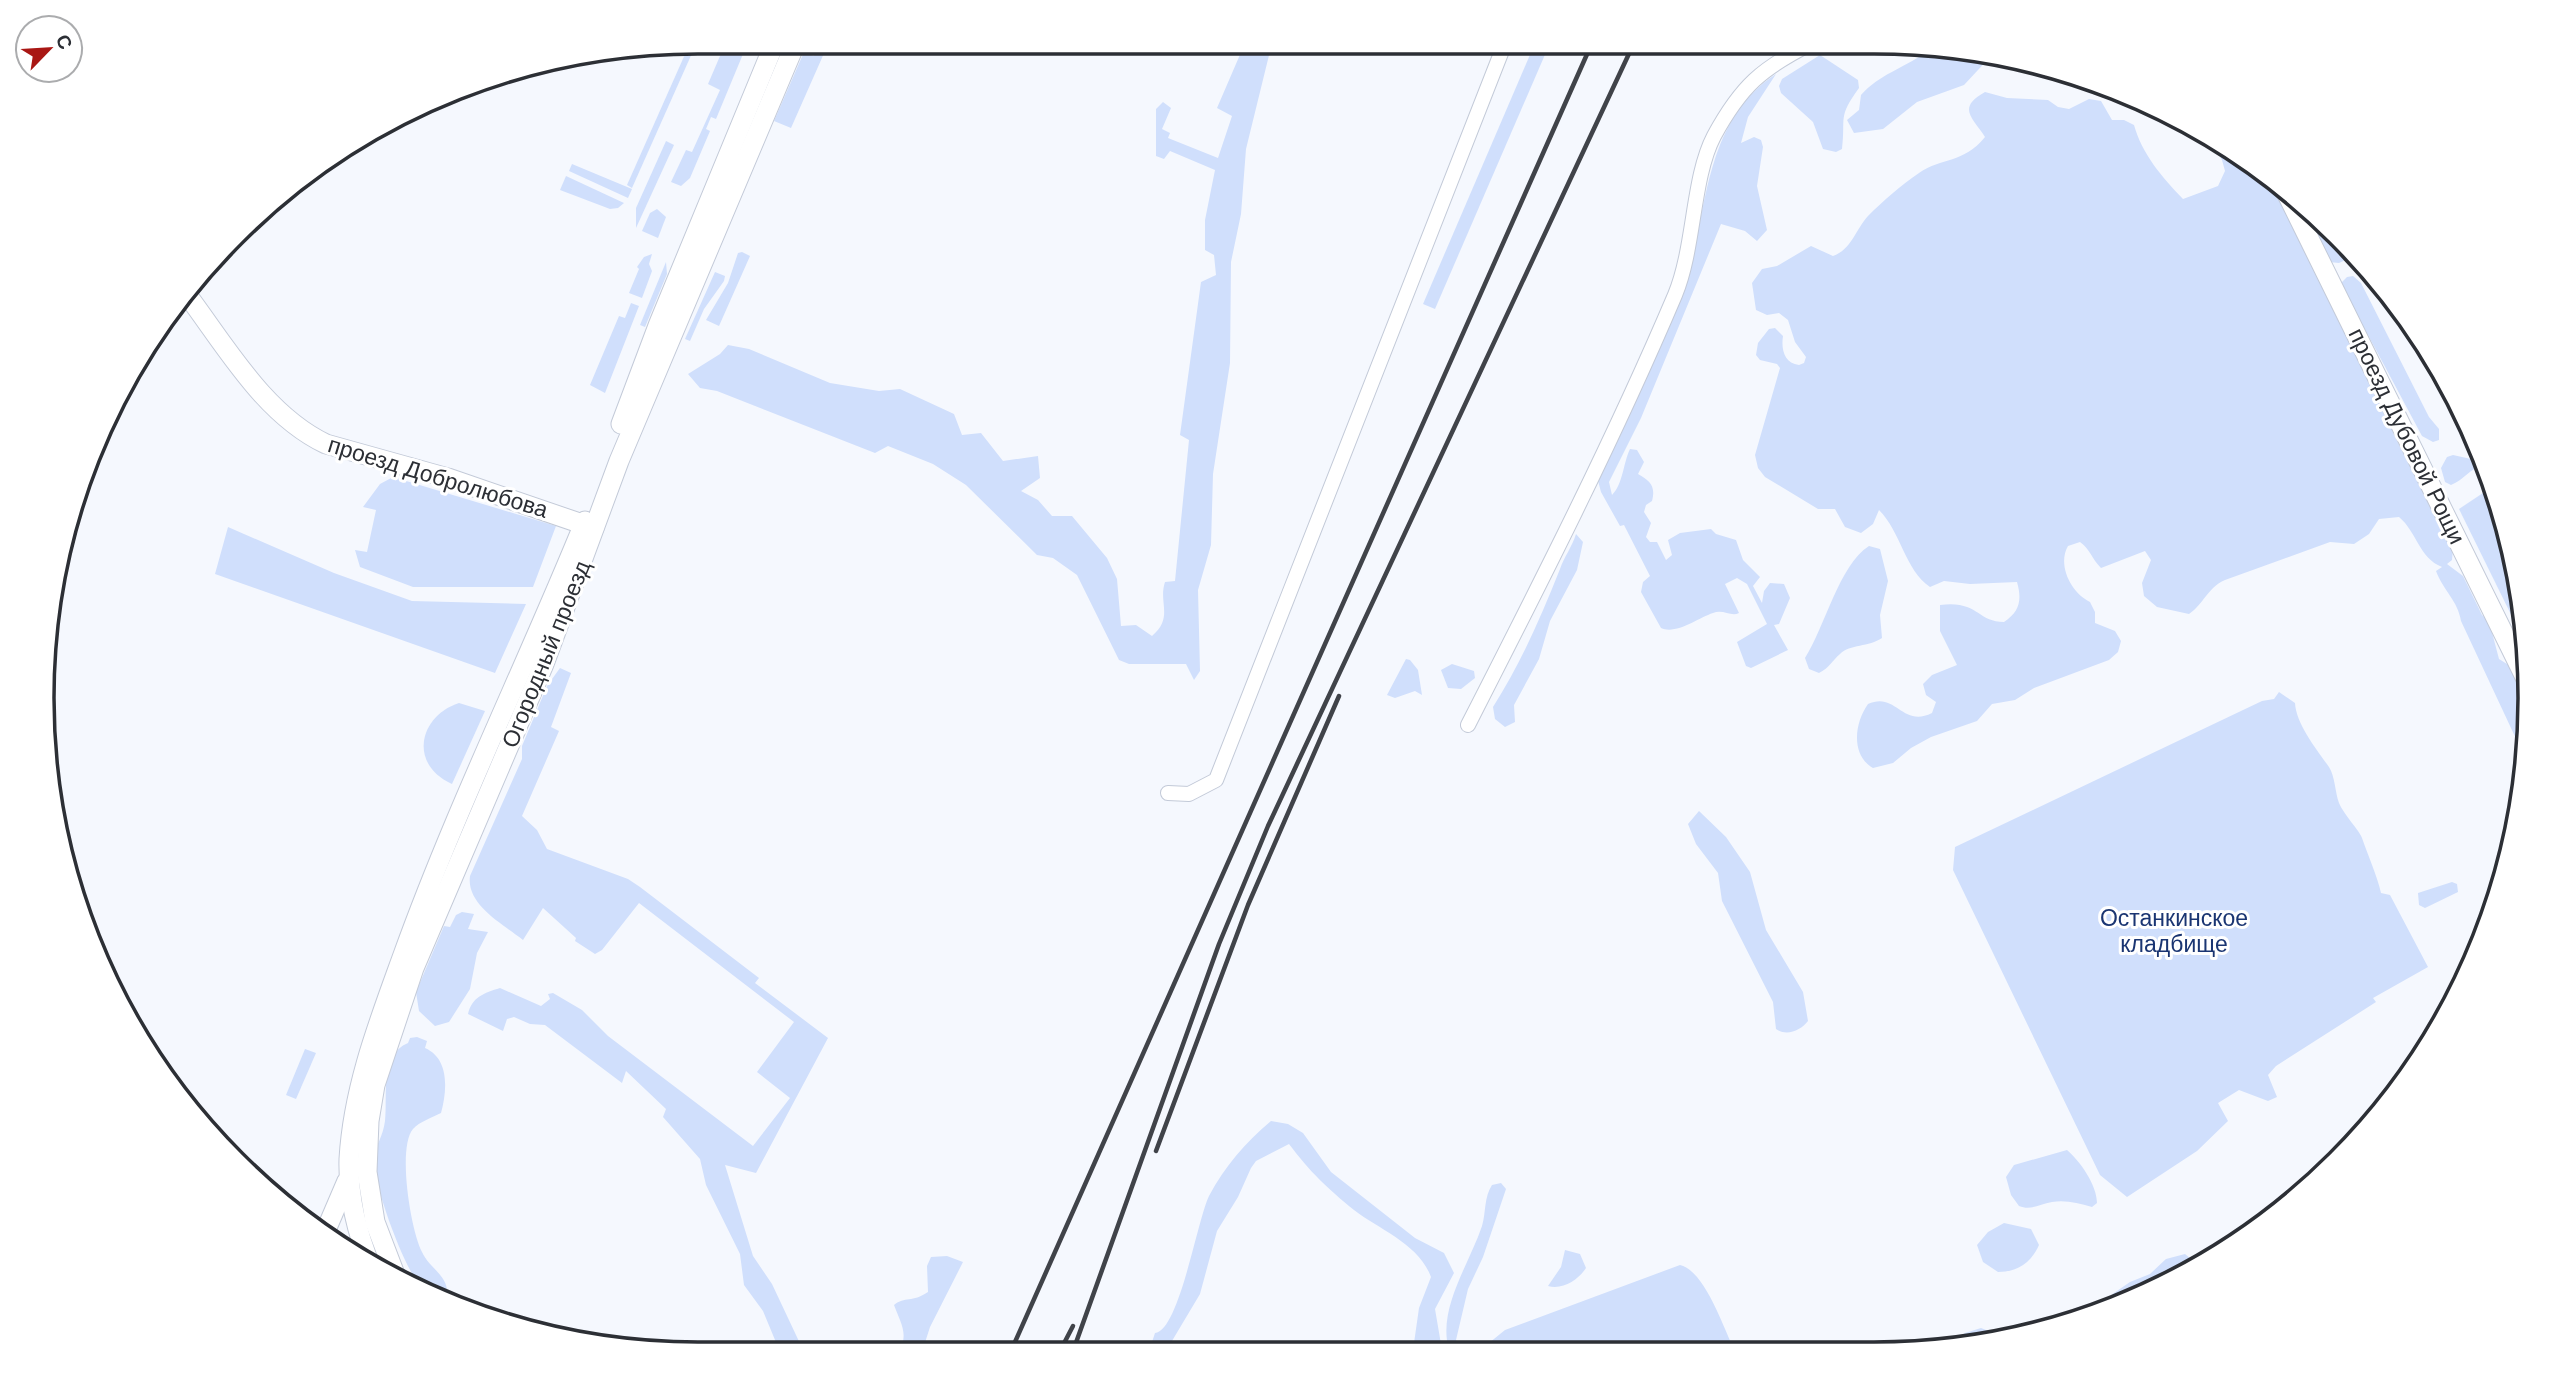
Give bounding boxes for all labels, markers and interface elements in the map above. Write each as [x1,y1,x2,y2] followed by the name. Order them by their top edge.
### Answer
[14,14,84,84] north arrow
[52,31,76,53] text: С
[2343,324,2471,548] street label: проезд Дубовой Рощи
[325,431,551,523] street label: проезд Добролюбова
[497,556,596,751] street label: Огородный проезд
[2100,905,2248,957] park label: Останкинское кладбище

